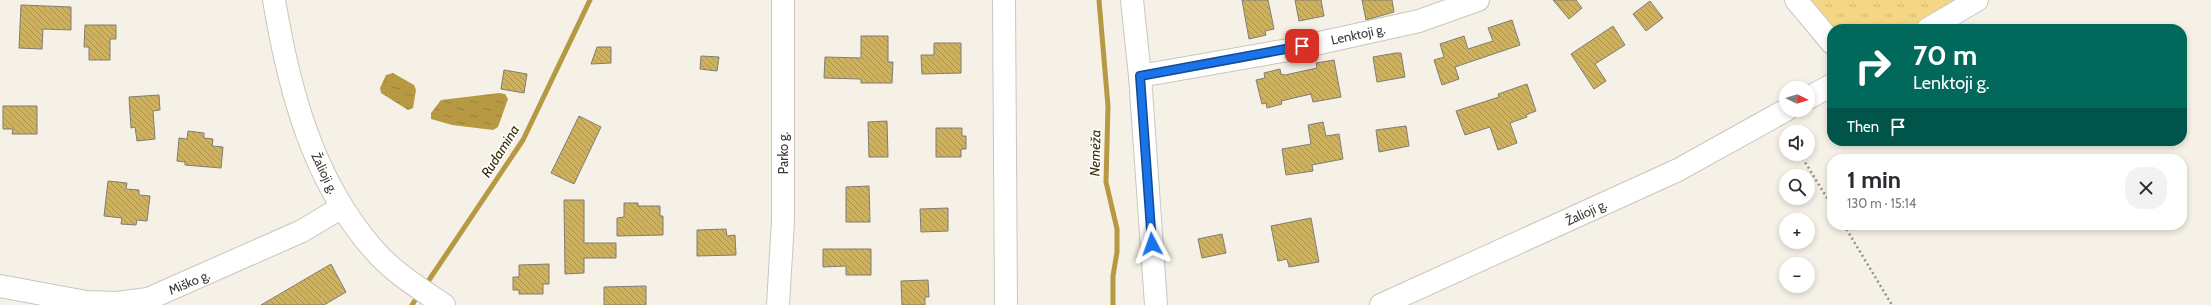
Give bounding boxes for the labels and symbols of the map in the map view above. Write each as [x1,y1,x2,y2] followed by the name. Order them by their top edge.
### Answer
[1329,20,1387,49] street label: Lenktoji g.
[1285,29,1319,63] pin
[1779,81,1815,117] north arrow
[477,121,523,181] water label: Rudamina
[1086,130,1104,176] water label: Nemėža
[775,132,791,174] street label: Parko g.
[307,149,343,197] street label: Žalioji g.
[1562,194,1610,229] street label: Žalioji g.
[1131,223,1173,265] position arrow
[166,266,212,298] street label: Miško g.

